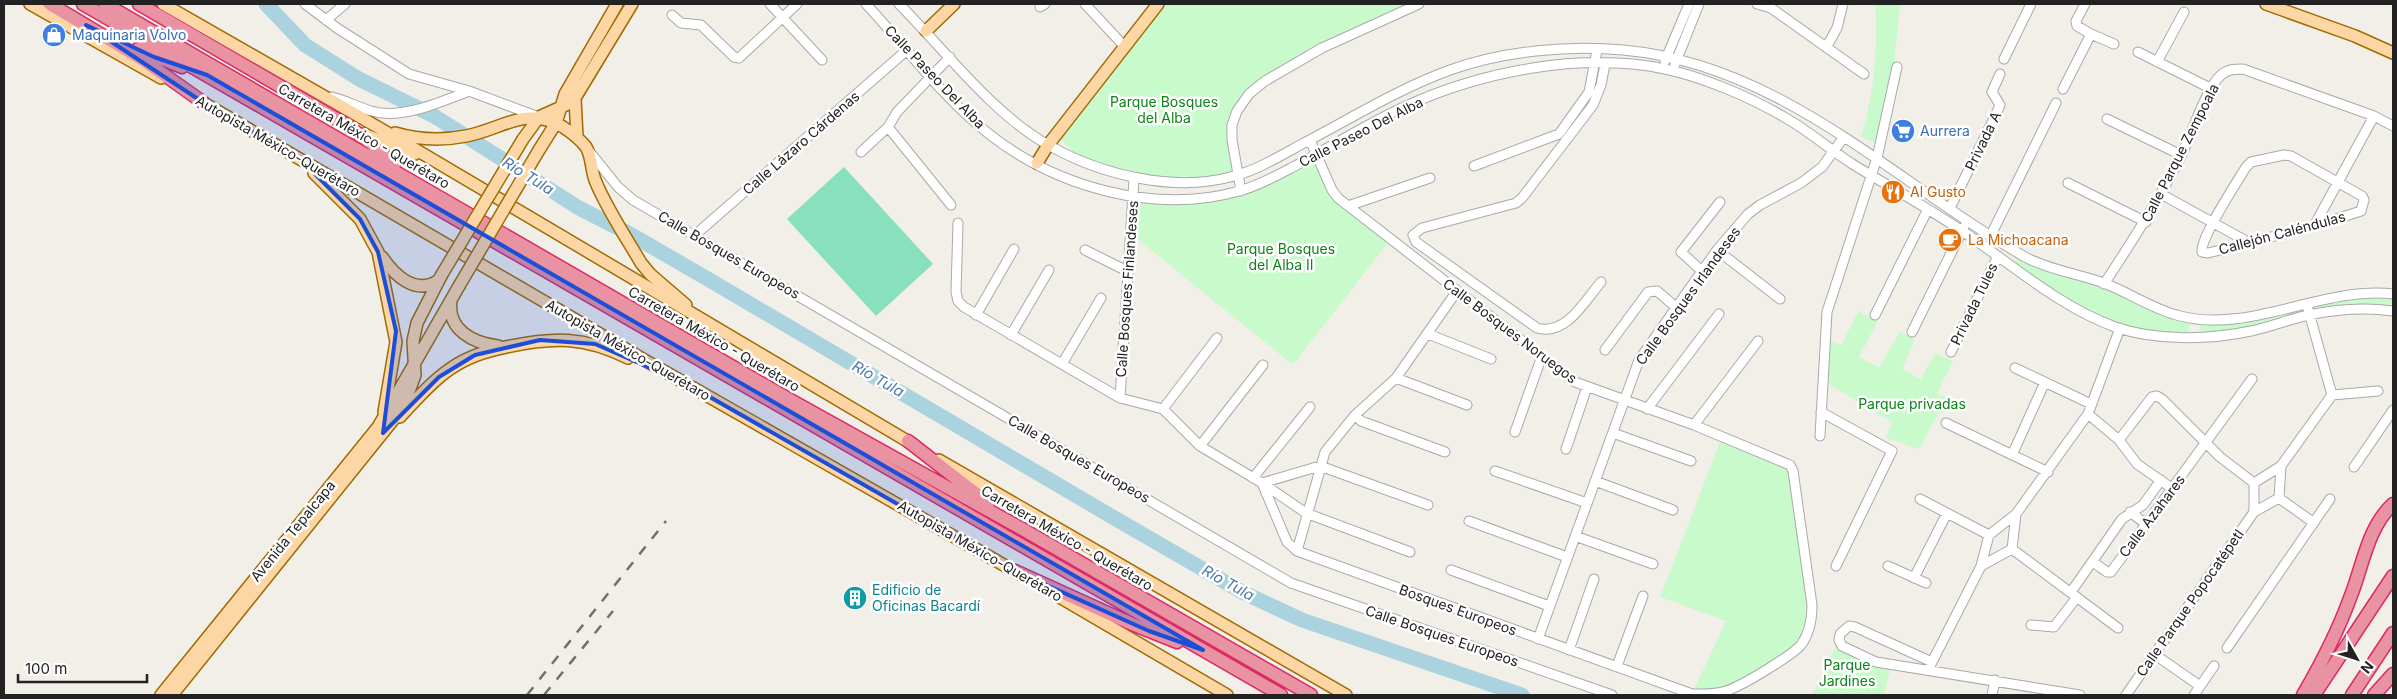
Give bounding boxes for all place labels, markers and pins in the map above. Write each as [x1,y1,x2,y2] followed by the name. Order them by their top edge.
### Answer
[41,22,67,48] shop icon: Maquinaria Volvo
[72,26,186,43] place label: Maquinaria Volvo
[1890,118,1916,144] supermarket icon: Aurrera
[1920,122,1970,139] place label: Aurrera
[1880,179,1906,205] restaurant icon: Al Gusto
[1910,183,1966,200] place label: Al Gusto
[1937,227,1963,253] cafe icon: La Michoacana
[1968,231,2069,248] place label: La Michoacana
[872,581,981,614] place label: Edificio de Oficinas Bacardí
[842,585,868,611] building icon: Edificio de Oficinas Bacardí

